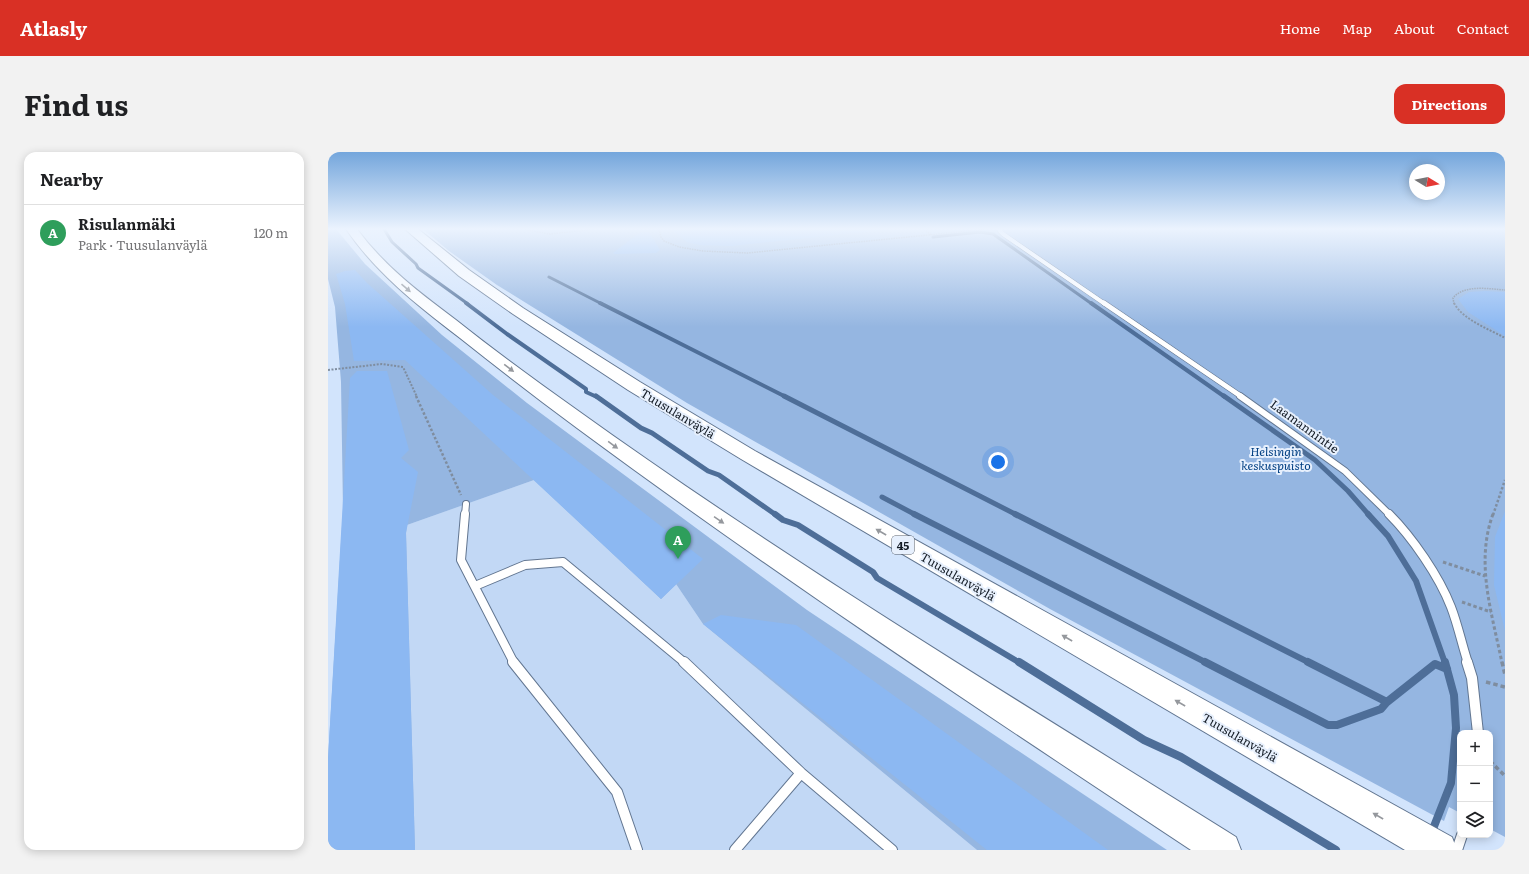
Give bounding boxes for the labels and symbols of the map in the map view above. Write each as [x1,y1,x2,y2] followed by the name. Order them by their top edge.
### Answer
[1409,164,1445,200] north arrow
[401,283,412,292] one-way arrow
[503,364,514,372] one-way arrow
[637,384,719,443] street label: Tuusulanväylä
[1267,395,1343,457] street label: Laamannintie
[608,441,619,449] one-way arrow
[1241,442,1311,474] park label: Helsingin keskuspuisto
[988,452,1008,472] your location
[714,517,725,524] one-way arrow
[665,526,691,559] pin: A
[875,529,887,536] one-way arrow
[892,536,914,554] road number: 45
[917,547,1000,605] street label: Tuusulanväylä
[1061,635,1073,642] one-way arrow
[1174,699,1186,706] one-way arrow
[1199,708,1282,766] street label: Tuusulanväylä
[1372,812,1384,819] one-way arrow

